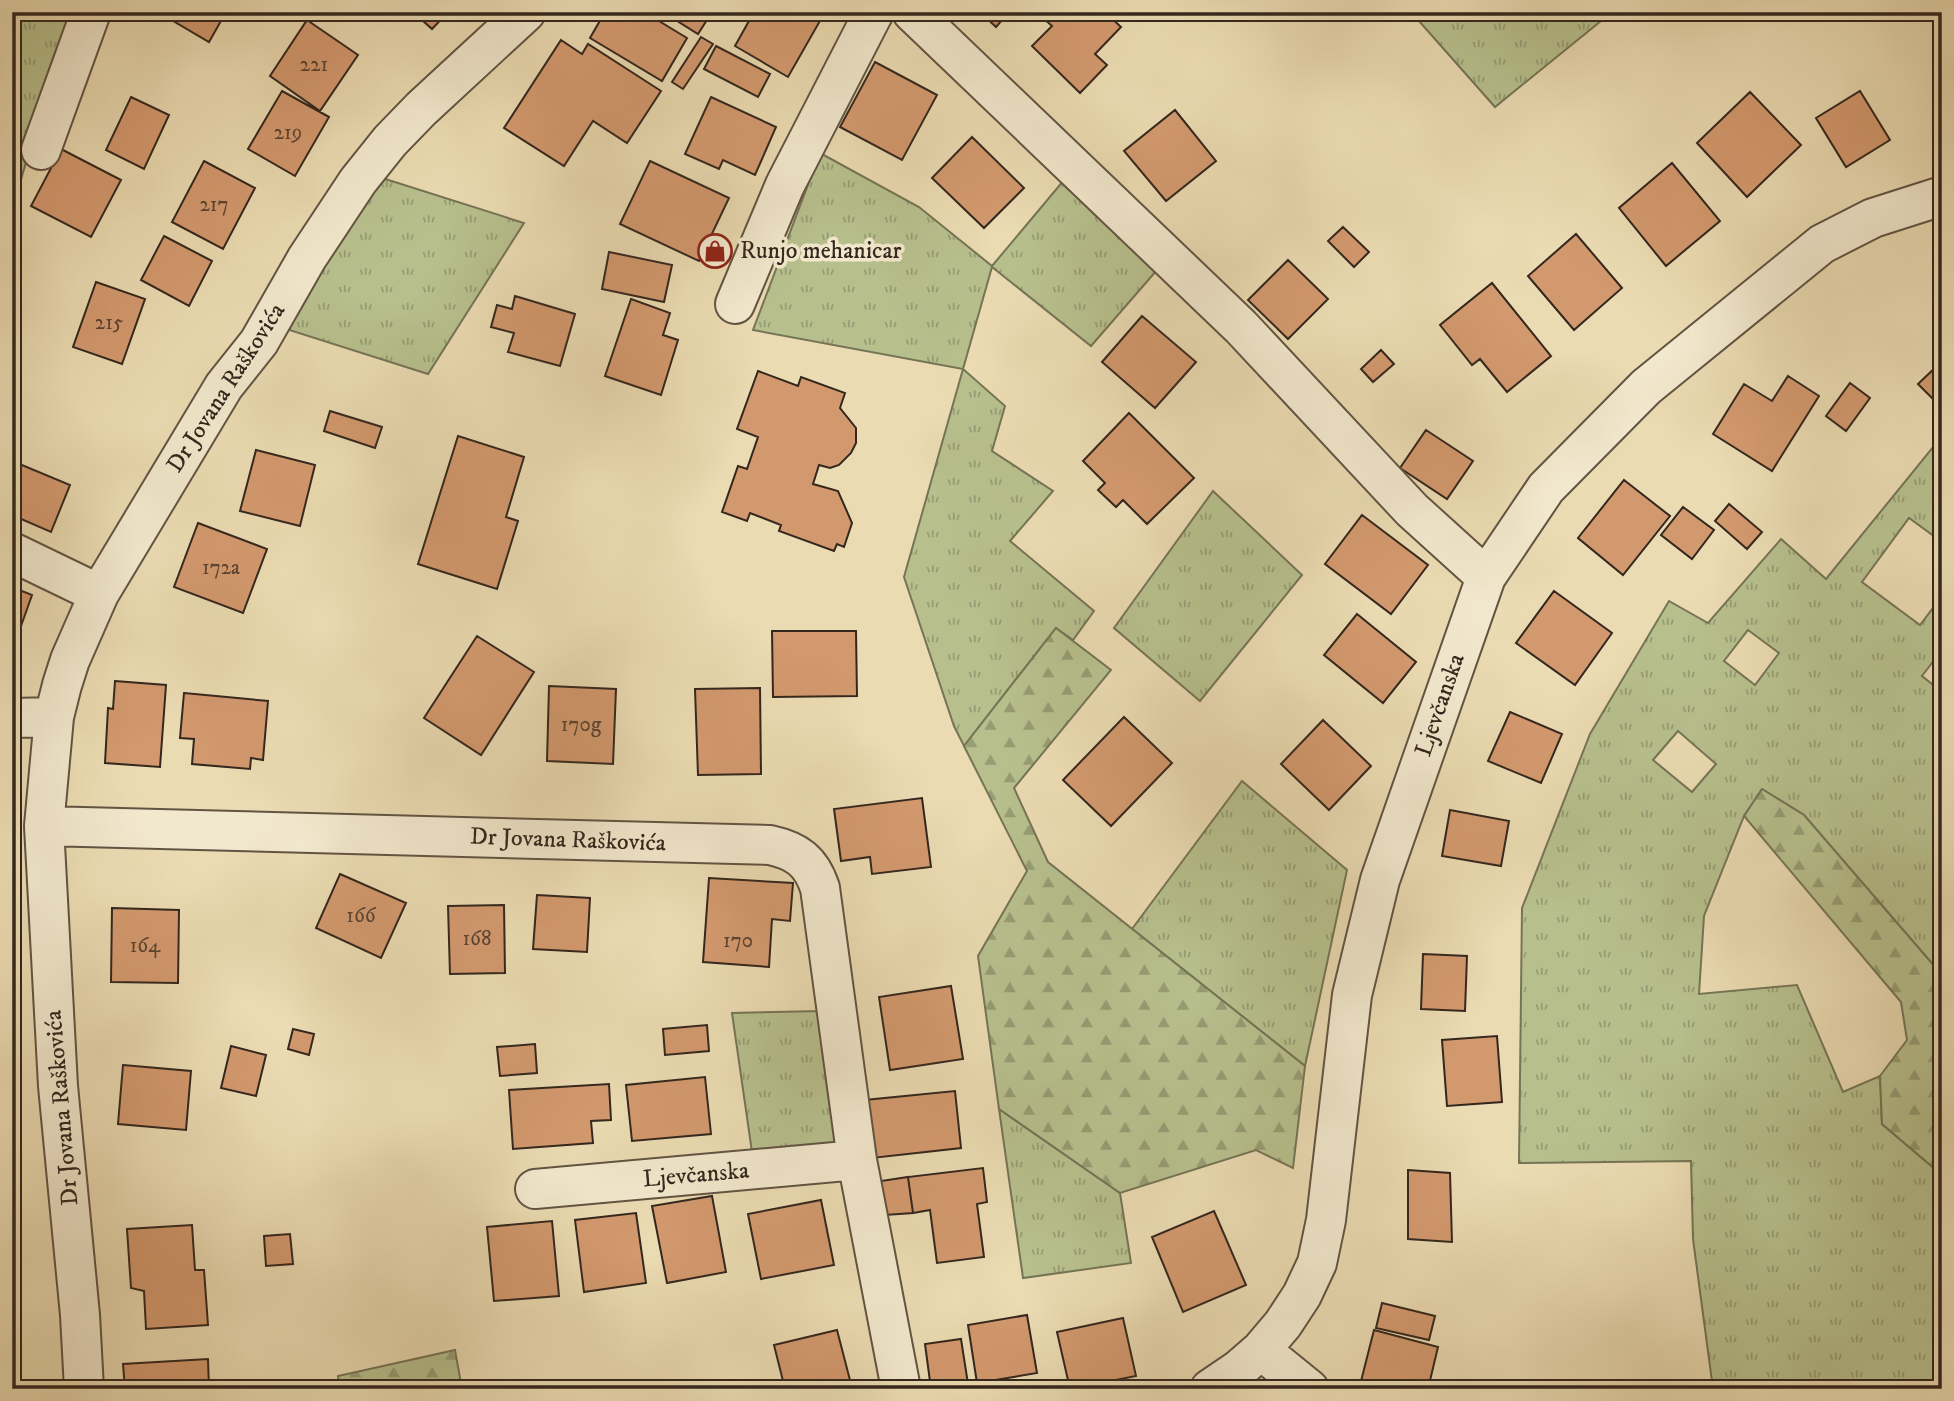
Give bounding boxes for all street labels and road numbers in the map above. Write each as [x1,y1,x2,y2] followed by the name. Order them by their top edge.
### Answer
[160,297,292,478] street label: Dr Jovana Raškovića
[1408,649,1472,760] street label: Ljevčanska
[469,822,667,858] street label: Dr Jovana Raškovića
[38,1008,85,1207] street label: Dr Jovana Raškovića
[642,1155,751,1195] street label: Ljevčanska

